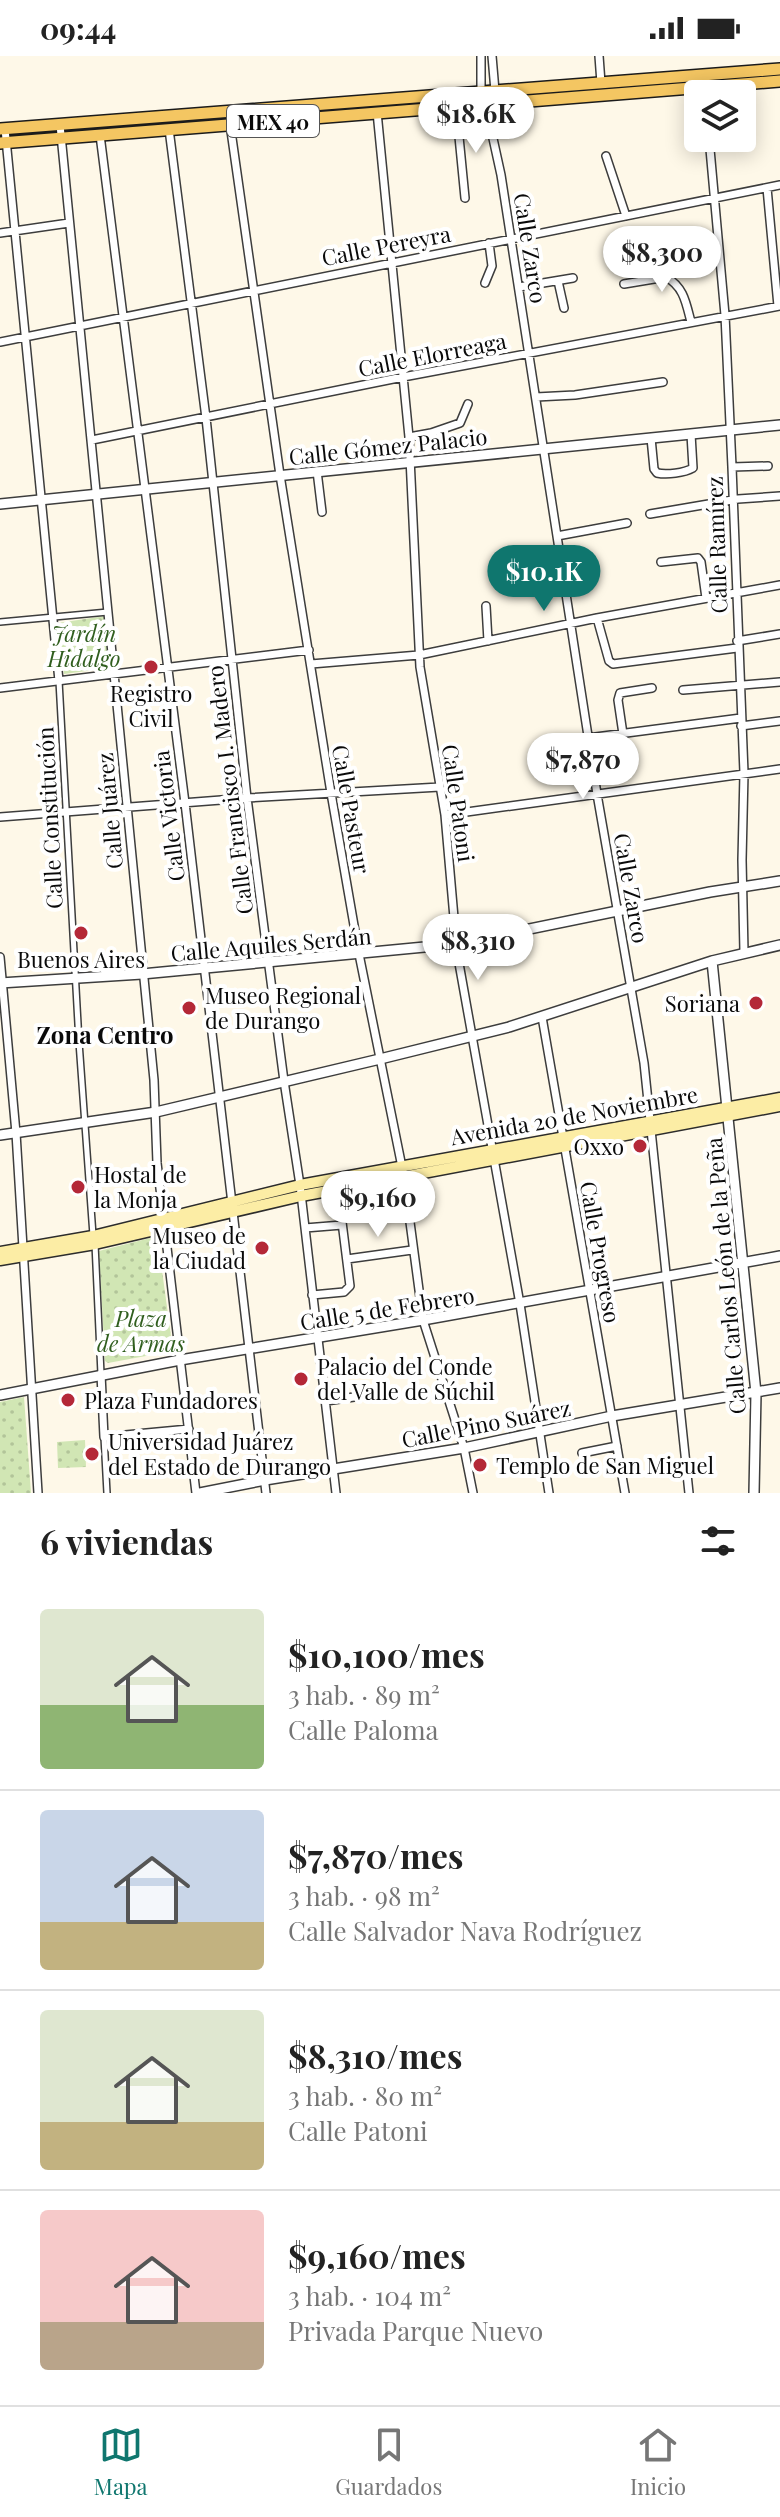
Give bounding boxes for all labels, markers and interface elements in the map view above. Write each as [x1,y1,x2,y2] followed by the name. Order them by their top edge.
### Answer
[40,8,116,48] text: 09:44
[684,80,756,152] map controls
[684,80,756,152] button: layers
[411,87,541,155] pin: $18.6K
[436,95,516,130] text: $18.6K
[227,105,319,137] road number: MEX 40
[507,191,555,305] street label: Calle Zarco
[319,218,453,272] street label: Calle Pereyra
[597,226,727,294] pin: $8,300
[621,234,703,269] text: $8,300
[355,325,509,383] street label: Calle Elorreaga
[287,421,489,471] street label: Calle Gómez Palacio
[699,476,733,614] street label: Calle Ramírez
[479,545,609,613] pin: $10.1K
[505,553,583,588] text: $10.1K
[46,618,121,673] park label: Jardín Hidalgo
[142,658,160,676] marker: Registro Civil
[199,664,259,916] street label: Calle Francisco I. Madero
[110,678,192,733] place label: Registro Civil
[29,726,69,910] street label: Calle Constitución
[518,733,648,801] pin: $7,870
[545,741,621,776] text: $7,870
[326,742,378,876] street label: Calle Pasteur
[436,742,482,864] street label: Calle Patoni
[145,749,191,883] street label: Calle Victoria
[89,752,129,870] street label: Calle Juárez
[608,831,656,945] street label: Calle Zarco
[413,914,543,982] pin: $8,310
[169,920,373,968] street label: Calle Aquiles Serdán
[440,922,516,957] text: $8,310
[72,924,90,942] marker: Buenos Aires
[17,944,145,974] place label: Buenos Aires
[205,980,361,1035] place label: Museo Regional de Durango
[665,988,740,1018] place label: Soriana
[747,994,765,1012] marker: Soriana
[180,999,198,1017] marker: Museo Regional de Durango
[36,1018,174,1050] district label: Zona Centro
[447,1078,700,1152] street label: Avenida 20 de Noviembre
[573,1131,624,1161] place label: Oxxo
[698,1136,752,1416] street label: Calle Carlos León de la Peña
[631,1137,649,1155] marker: Oxxo
[94,1159,187,1214] place label: Hostal de la Monja
[313,1171,443,1239] pin: $9,160
[69,1178,87,1196] marker: Hostal de la Monja
[339,1179,417,1214] text: $9,160
[574,1179,628,1325] street label: Calle Progreso
[152,1220,246,1275] place label: Museo de la Ciudad
[253,1239,271,1257] marker: Museo de la Ciudad
[298,1279,476,1337] street label: Calle 5 de Febrero
[97,1303,186,1358] park label: Plaza de Armas
[317,1351,495,1406] place label: Palacio del Conde del Valle de Súchil
[292,1370,310,1388] marker: Palacio del Conde del Valle de Súchil
[84,1385,258,1415] place label: Plaza Fundadores
[59,1391,77,1409] marker: Plaza Fundadores
[399,1392,573,1454] street label: Calle Pino Suárez
[108,1426,331,1481] place label: Universidad Juárez del Estado de Durango
[83,1445,101,1463] marker: Universidad Juárez del Estado de Durango
[496,1450,714,1480] place label: Templo de San Miguel
[471,1456,489,1474] marker: Templo de San Miguel
[40,1518,213,1564] text: 6 viviendas
[696,1519,740,1563] icon: filters
[288,1631,485,1677] text: $10,100/mes
[104,1641,200,1737] icon: home
[288,1677,440,1712] text: 3 hab. · 89 m²
[288,1712,439,1747] text: Calle Paloma
[288,1832,464,1878] text: $7,870/mes
[104,1842,200,1938] icon: home
[288,1878,440,1913] text: 3 hab. · 98 m²
[288,1913,642,1948] text: Calle Salvador Nava Rodríguez
[288,2032,462,2078] text: $8,310/mes
[104,2042,200,2138] icon: home
[288,2078,442,2113] text: 3 hab. · 80 m²
[288,2113,428,2148] text: Calle Patoni
[288,2232,466,2278] text: $9,160/mes
[104,2242,200,2338] icon: home
[288,2278,451,2313] text: 3 hab. · 104 m²
[288,2313,543,2348] text: Privada Parque Nuevo
[94,2423,148,2501] tab: Mapa
[335,2423,442,2501] tab: Guardados
[630,2423,686,2501] tab: Inicio

